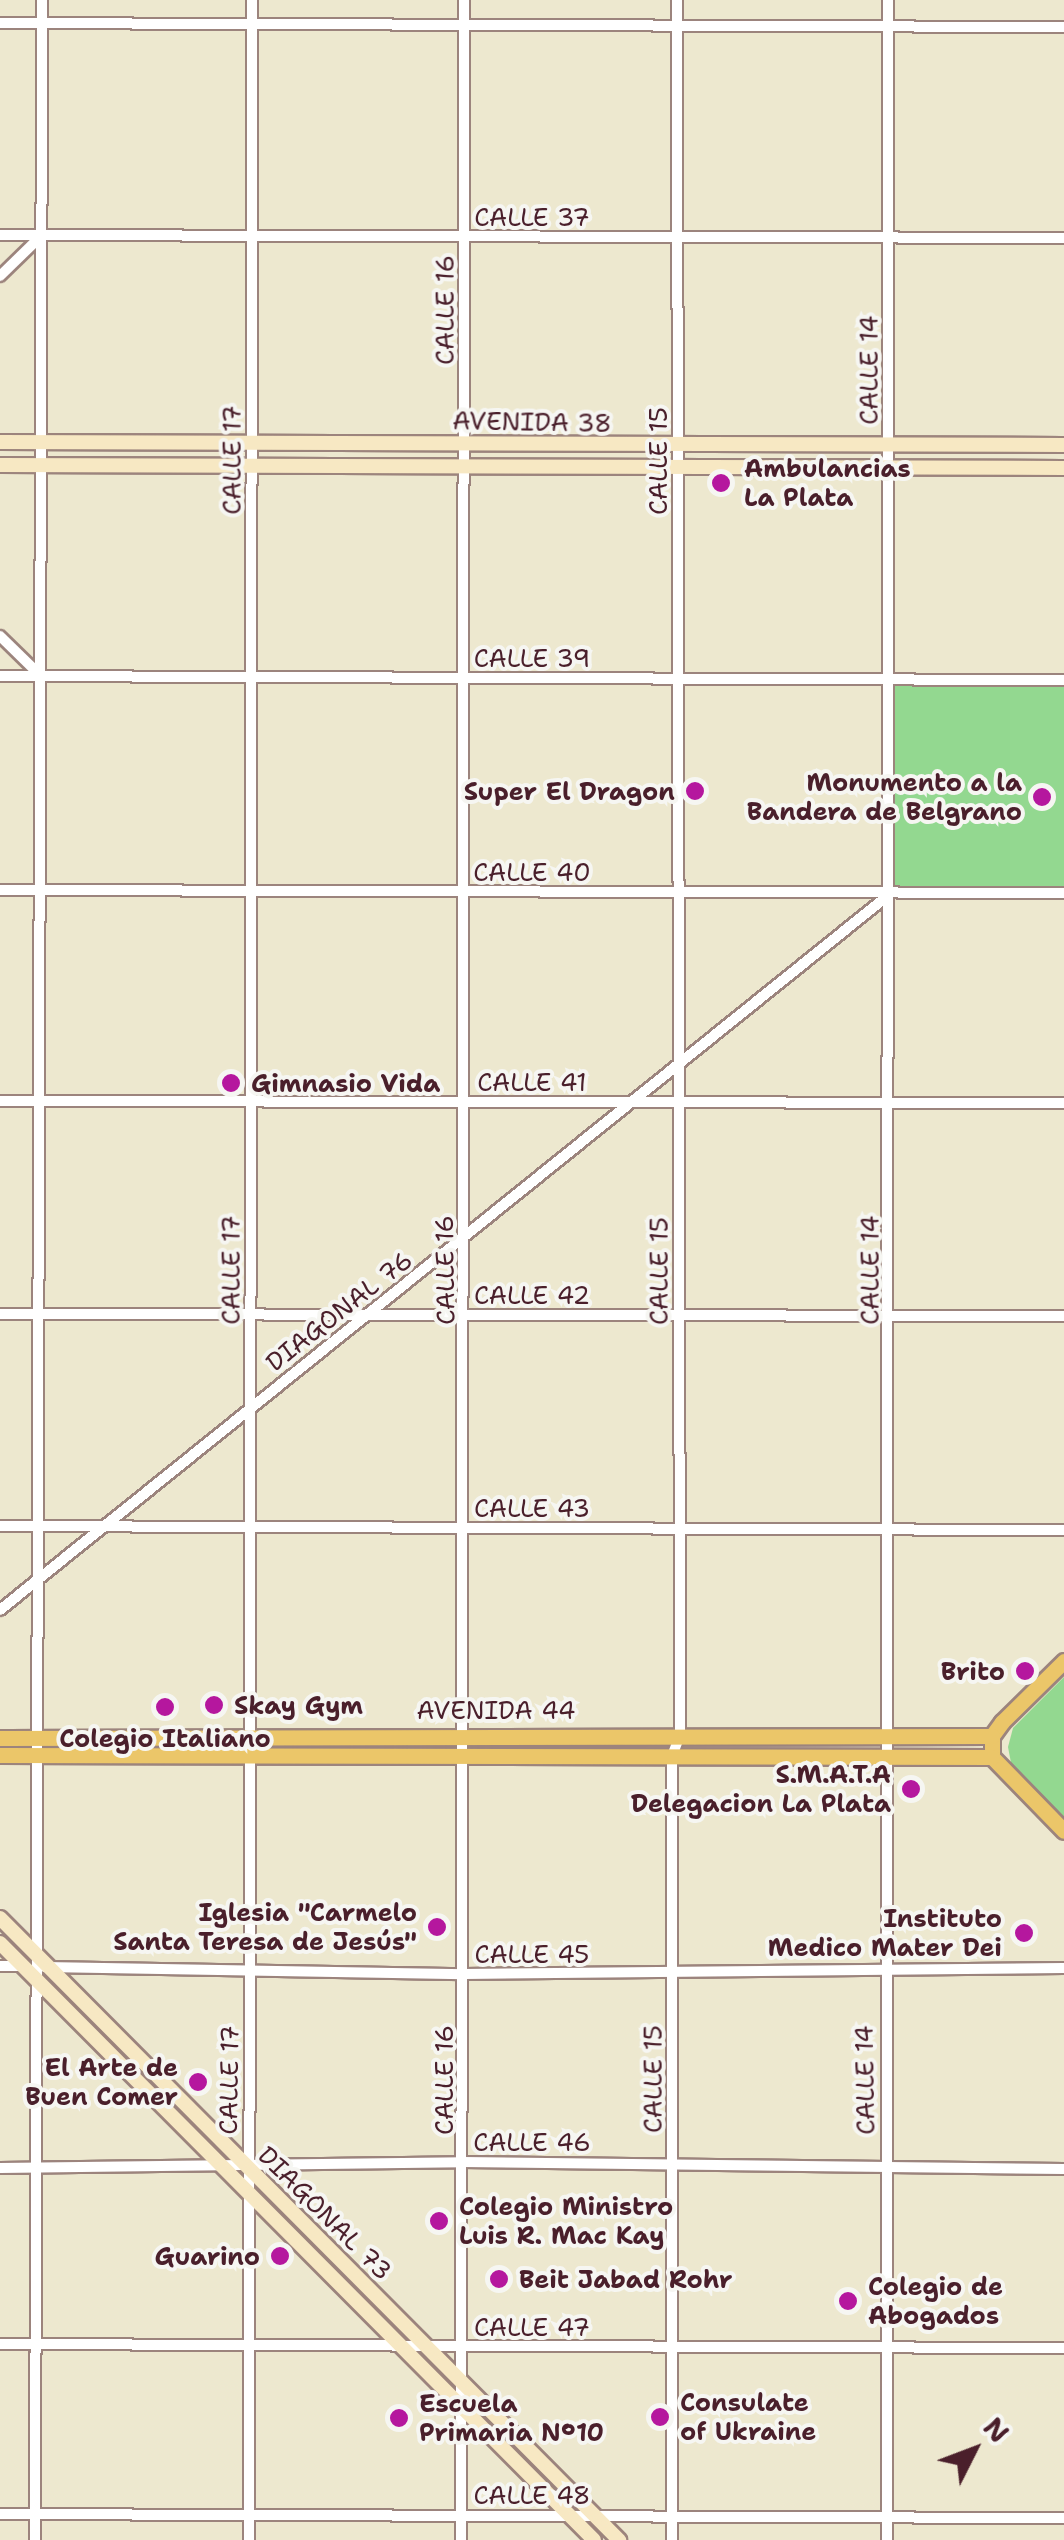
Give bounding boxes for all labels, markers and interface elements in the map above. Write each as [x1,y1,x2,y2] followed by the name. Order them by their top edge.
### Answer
[474,202,590,232] street label: CALLE 37
[430,255,460,365] street label: CALLE 16
[854,315,884,425] street label: CALLE 14
[217,405,247,515] street label: CALLE 17
[452,406,612,438] street label: AVENIDA 38
[643,407,673,515] street label: CALLE 15
[744,454,911,513] place label: Ambulancias La Plata
[708,470,734,496] marker: Ambulancias La Plata
[474,643,590,673] street label: CALLE 39
[747,768,1022,827] place label: Monumento a la Bandera de Belgrano
[464,776,675,806] place label: Super El Dragon
[684,780,706,802] marker: Super El Dragon
[1031,786,1053,808] marker: Monumento a la Bandera de Belgrano
[473,857,591,887] street label: CALLE 40
[477,1067,587,1097] street label: CALLE 41
[251,1068,440,1098] place label: Gimnasio Vida
[220,1072,242,1094] marker: Gimnasio Vida
[216,1215,246,1325] street label: CALLE 17
[429,1215,461,1325] street label: CALLE 16
[855,1215,885,1325] street label: CALLE 14
[644,1217,674,1325] street label: CALLE 15
[260,1245,418,1377] street label: DIAGONAL 76
[474,1280,590,1310] street label: CALLE 42
[474,1493,590,1523] street label: CALLE 43
[941,1656,1005,1686] place label: Brito
[1014,1660,1036,1682] marker: Brito
[234,1690,363,1720] place label: Skay Gym
[203,1694,225,1716] marker: Skay Gym
[416,1695,576,1725] street label: AVENIDA 44
[154,1696,176,1718] marker: Colegio Italiano
[59,1723,271,1753] place label: Colegio Italiano
[631,1760,891,1819] place label: S.M.A.T.A Delegacion La Plata
[900,1778,922,1800] marker: S.M.A.T.A Delegacion La Plata
[113,1898,417,1957] place label: Iglesia "Carmelo Santa Teresa de Jesús"
[768,1904,1002,1963] place label: Instituto Medico Mater Dei
[426,1916,448,1938] marker: Iglesia "Carmelo Santa Teresa de Jesús"
[1011,1920,1037,1946] marker: Instituto Medico Mater Dei
[475,1939,589,1969] street label: CALLE 45
[213,2025,245,2135] street label: CALLE 17
[429,2025,459,2135] street label: CALLE 16
[638,2025,668,2133] street label: CALLE 15
[849,2025,881,2135] street label: CALLE 14
[25,2053,178,2112] place label: El Arte de Buen Comer
[187,2071,209,2093] marker: El Arte de Buen Comer
[473,2127,591,2157] street label: CALLE 46
[252,2140,398,2286] street label: DIAGONAL 73
[459,2192,673,2251] place label: Colegio Ministro Luis R. Mac Kay
[428,2210,450,2232] marker: Colegio Ministro Luis R. Mac Kay
[154,2241,260,2271] place label: Guarino
[269,2245,291,2267] marker: Guarino
[519,2264,732,2294] place label: Beit Jabad Rohr
[488,2268,510,2290] marker: Beit Jabad Rohr
[868,2272,1003,2331] place label: Colegio de Abogados
[837,2290,859,2312] marker: Colegio de Abogados
[474,2312,590,2342] street label: CALLE 47
[680,2388,816,2447] place label: Consulate of Ukraine
[419,2389,604,2448] place label: Escuela Primaria N°10
[924,2400,1024,2500] north arrow
[649,2406,671,2428] marker: Consulate of Ukraine
[388,2407,410,2429] marker: Escuela Primaria N°10
[975,2409,1018,2451] text: N
[473,2480,591,2510] street label: CALLE 48

